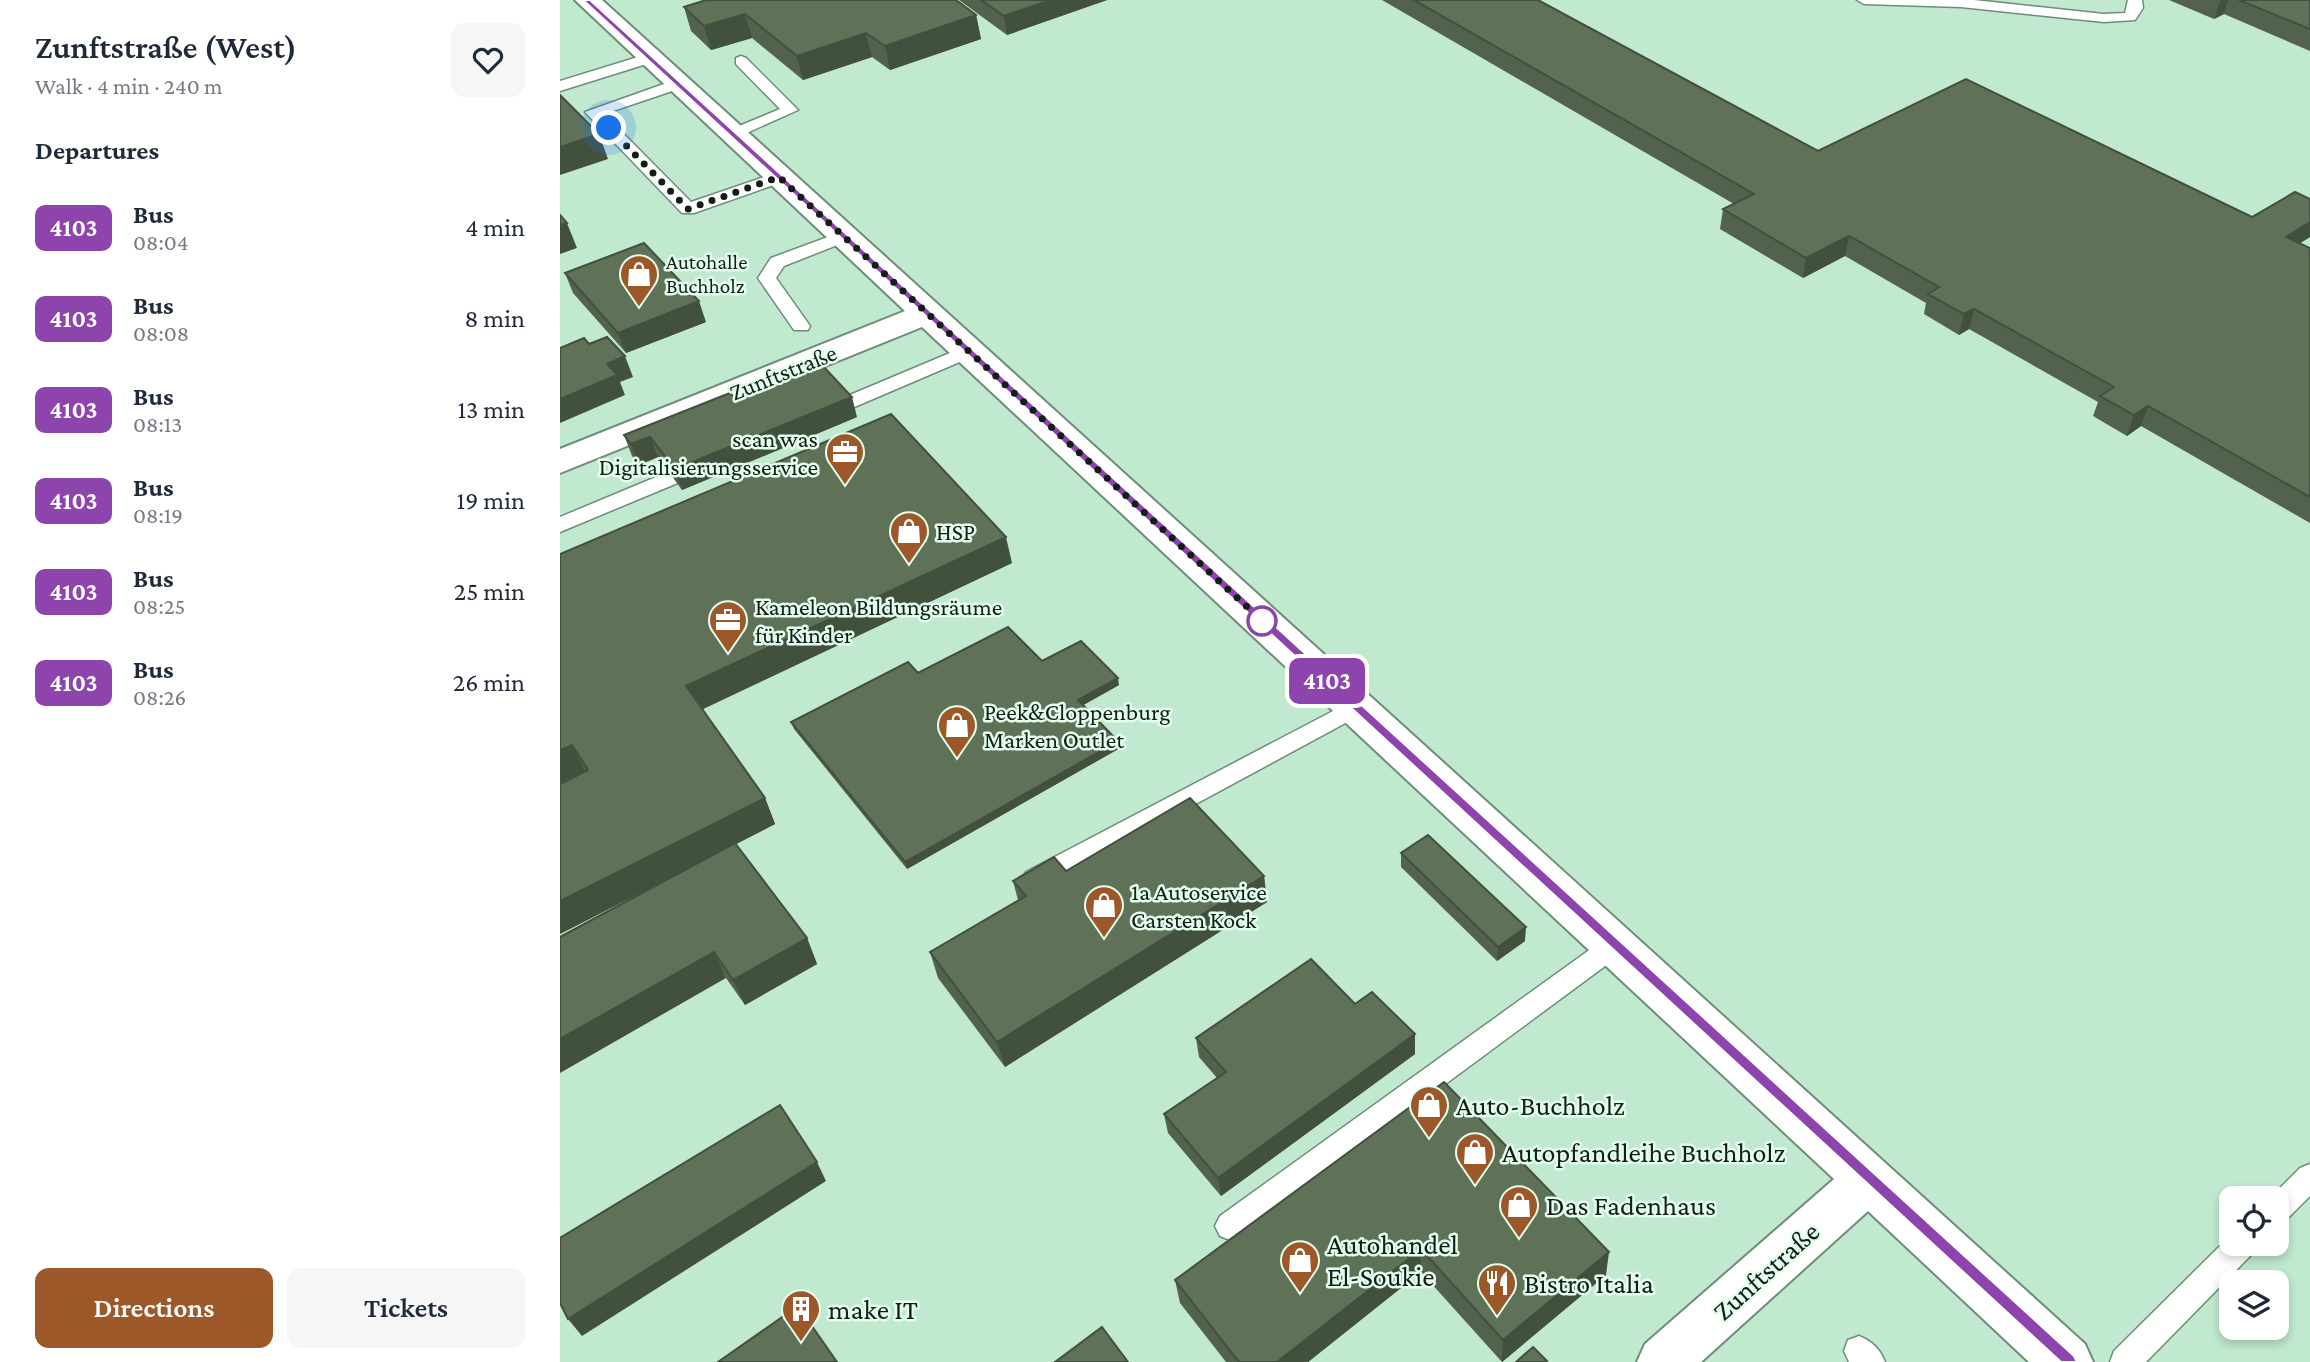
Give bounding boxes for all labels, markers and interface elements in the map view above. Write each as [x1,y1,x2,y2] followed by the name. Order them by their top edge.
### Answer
[451,23,525,97] button: heart
[35,28,297,65] text: Zunftstraße (West)
[35,73,222,99] text: Walk · 4 min · 240 m
[591,110,626,145] your location
[35,136,159,165] text: Departures
[133,200,174,229] text: Bus
[465,213,525,242] text: 4 min
[50,214,97,241] text: 4103
[133,229,188,255] text: 08:04
[666,250,747,298] place label: Autohalle Buchholz
[618,253,660,308] shop icon: Autohalle Buchholz
[133,291,174,320] text: Bus
[464,304,525,333] text: 8 min
[50,305,97,332] text: 4103
[133,320,189,346] text: 08:08
[725,338,841,406] street label: Zunftstraße
[133,382,174,411] text: Bus
[457,395,525,424] text: 13 min
[50,396,97,423] text: 4103
[133,411,182,437] text: 08:13
[599,425,818,480] place label: scan was Digitalisierungsservice
[824,431,866,486] office icon: scan was Digitalisierungsservice
[133,473,174,502] text: Bus
[457,486,525,515] text: 19 min
[50,487,97,514] text: 4103
[133,502,183,528] text: 08:19
[888,510,930,565] shop icon: HSP
[936,518,975,545] place label: HSP
[133,564,174,593] text: Bus
[454,577,525,606] text: 25 min
[50,578,97,605] text: 4103
[133,593,185,619] text: 08:25
[755,593,1002,648] place label: Kameleon Bildungsräume für Kinder
[707,599,749,654] office icon: Kameleon Bildungsräume für Kinder
[1247,606,1277,636] unlabelled marker
[133,655,174,684] text: Bus
[1278,658,1376,704] line badge: 4103
[1303,667,1351,694] text: 4103
[453,668,525,697] text: 26 min
[50,669,97,696] text: 4103
[133,684,186,710] text: 08:26
[984,698,1171,753] place label: Peek&Cloppenburg Marken Outlet
[936,704,978,759] shop icon: Peek&Cloppenburg Marken Outlet
[1131,878,1267,933] place label: 1a Autoservice Carsten Kock
[1083,884,1125,939] shop icon: 1a Autoservice Carsten Kock
[1408,1084,1450,1139] shop icon: Auto-Buchholz
[1456,1090,1625,1121] place label: Auto-Buchholz
[1454,1131,1496,1186] shop icon: Autopfandleihe Buchholz
[1502,1137,1786,1168] place label: Autopfandleihe Buchholz
[1498,1184,1540,1239] shop icon: Das Fadenhaus
[2219,1186,2289,1340] map controls
[2219,1186,2289,1256] button: locate
[1546,1190,1716,1221] place label: Das Fadenhaus
[1707,1215,1825,1327] street label: Zunftstraße
[1327,1229,1458,1292] place label: Autohandel El-Soukie
[1279,1239,1321,1294] shop icon: Autohandel El-Soukie
[1476,1262,1518,1317] restaurant icon: Bistro Italia
[35,1268,273,1348] button: Directions
[287,1268,525,1348] button: Tickets
[1524,1268,1654,1299] place label: Bistro Italia
[2219,1270,2289,1340] button: layers
[780,1288,822,1343] building icon: make IT
[828,1294,918,1325] place label: make IT

